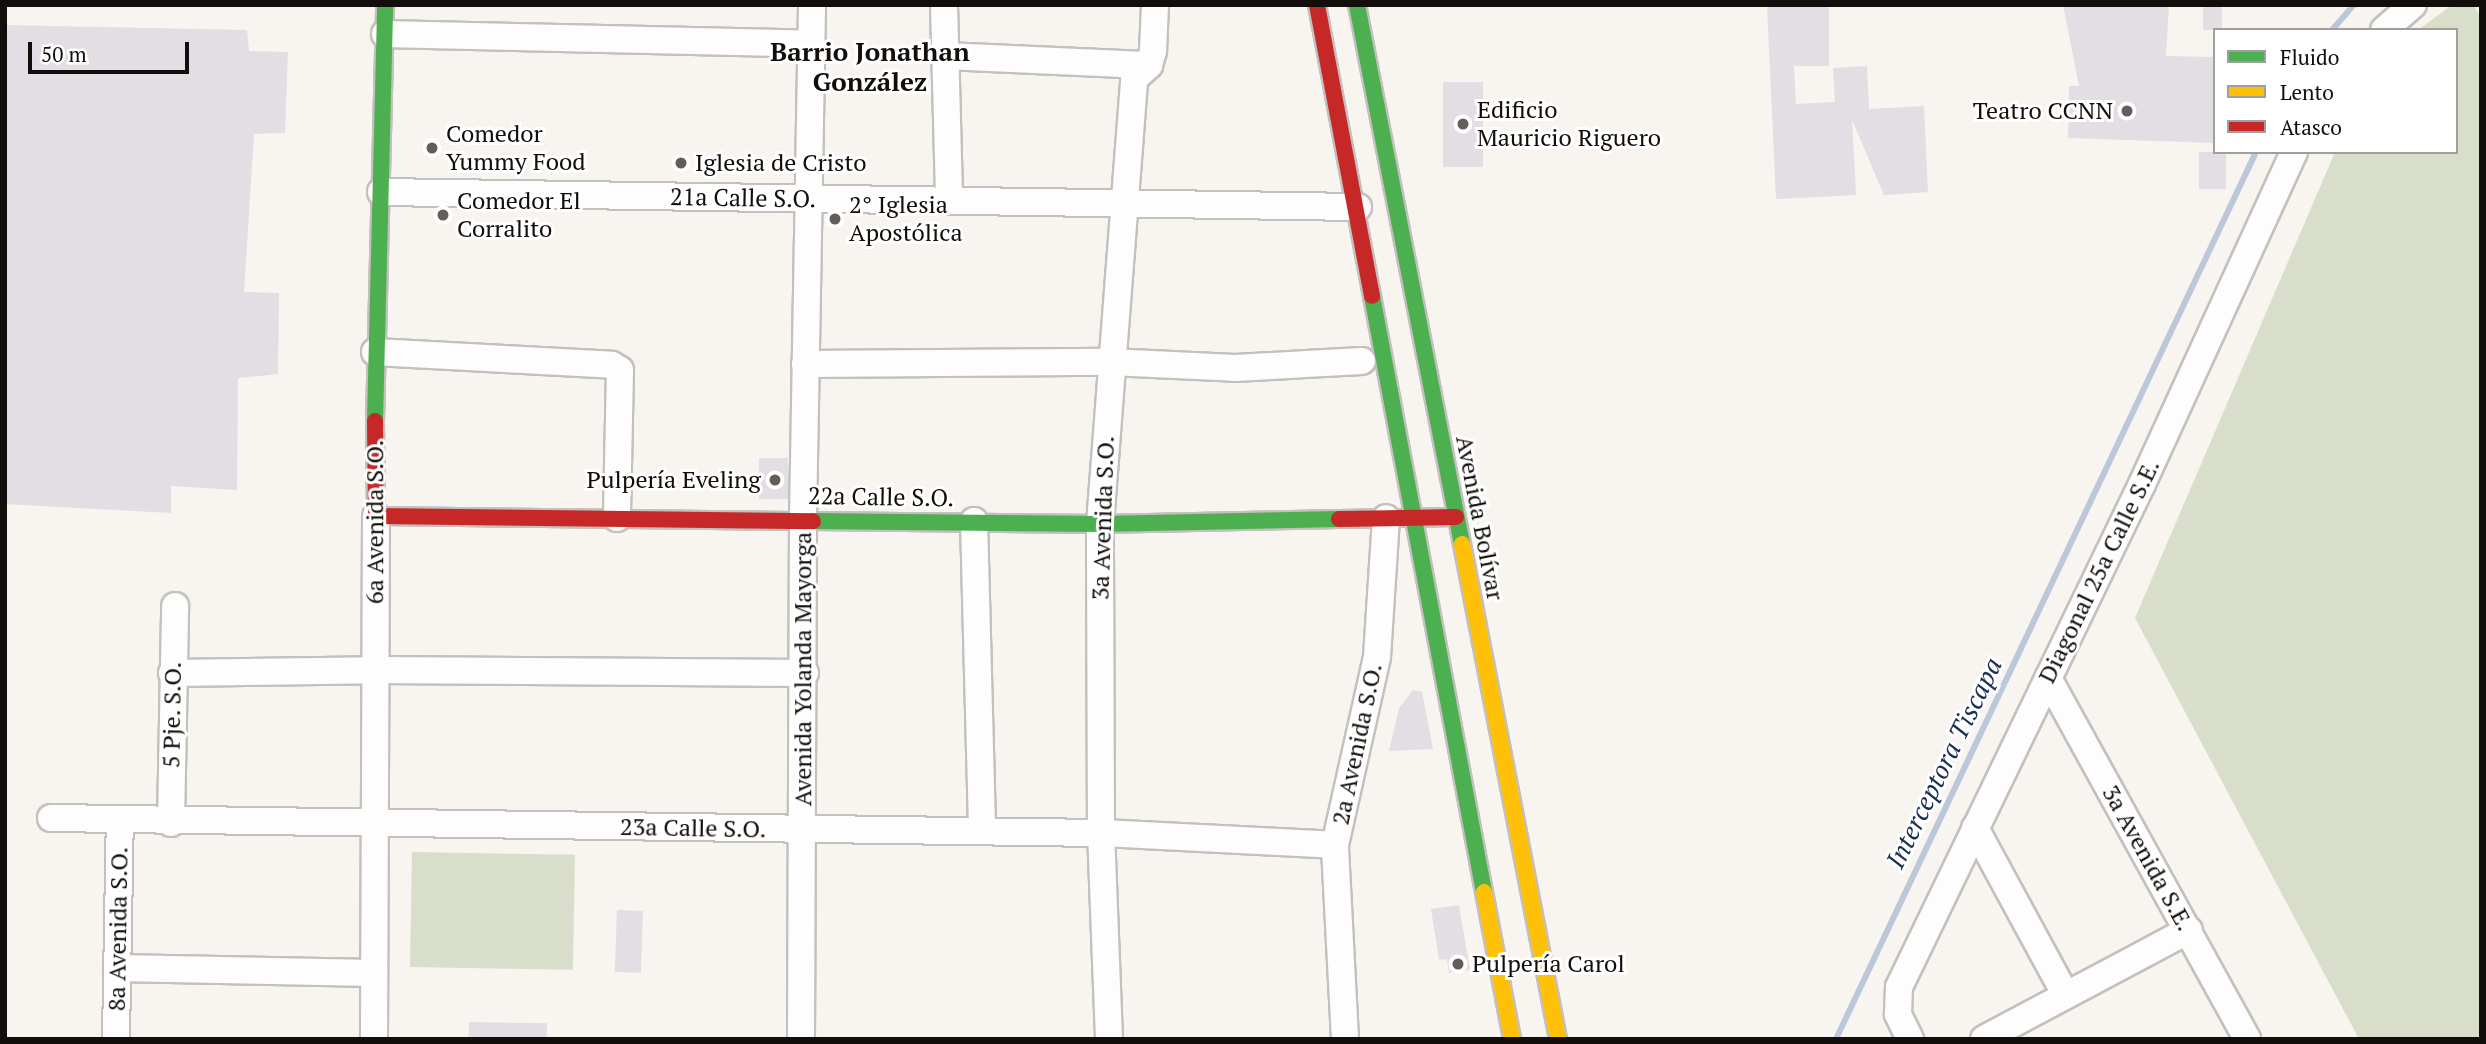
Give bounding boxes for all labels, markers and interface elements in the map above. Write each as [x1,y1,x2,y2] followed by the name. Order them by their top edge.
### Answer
[32,28,192,72] scale bar
[2213,28,2458,154] legend
[770,36,970,98] district label: Barrio Jonathan González
[41,40,87,68] text: 50 m
[2280,43,2339,71] text: Fluido
[2280,78,2334,106] text: Lento
[1477,96,1661,152] place label: Edificio Mauricio Riguero
[1973,97,2113,125] place label: Teatro CCNN
[2119,103,2135,119] marker: Teatro CCNN
[2280,113,2342,141] text: Atasco
[1455,116,1471,132] marker: Edificio Mauricio Riguero
[446,120,586,176] place label: Comedor Yummy Food
[424,140,440,156] marker: Comedor Yummy Food
[695,149,867,177] place label: Iglesia de Cristo
[673,155,689,171] marker: Iglesia de Cristo
[670,182,816,214] street label: 21a Calle S.O.
[457,187,581,243] place label: Comedor El Corralito
[849,191,963,247] place label: 2° Iglesia Apostólica
[435,207,451,223] marker: Comedor El Corralito
[827,211,843,227] marker: 2° Iglesia Apostólica
[1450,433,1510,603] street label: Avenida Bolívar
[1086,435,1120,601] street label: 3a Avenida S.O.
[361,440,389,604] street label: 6a Avenida S.O.
[2032,454,2166,688] street label: Diagonal 25a Calle S.E.
[587,466,761,494] place label: Pulpería Eveling
[767,472,783,488] marker: Pulpería Eveling
[808,481,954,513] street label: 22a Calle S.O.
[789,532,817,806] street label: Avenida Yolanda Mayorga
[1879,653,2009,873] water label: Interceptora Tiscapa
[1326,660,1388,828] street label: 2a Avenida S.O.
[157,661,187,769] street label: 5 Pje. S.O.
[2096,780,2200,936] street label: 3a Avenida S.E.
[620,812,766,844] street label: 23a Calle S.O.
[102,846,134,1012] street label: 8a Avenida S.O.
[1472,950,1625,978] place label: Pulpería Carol
[1450,956,1466,972] marker: Pulpería Carol

